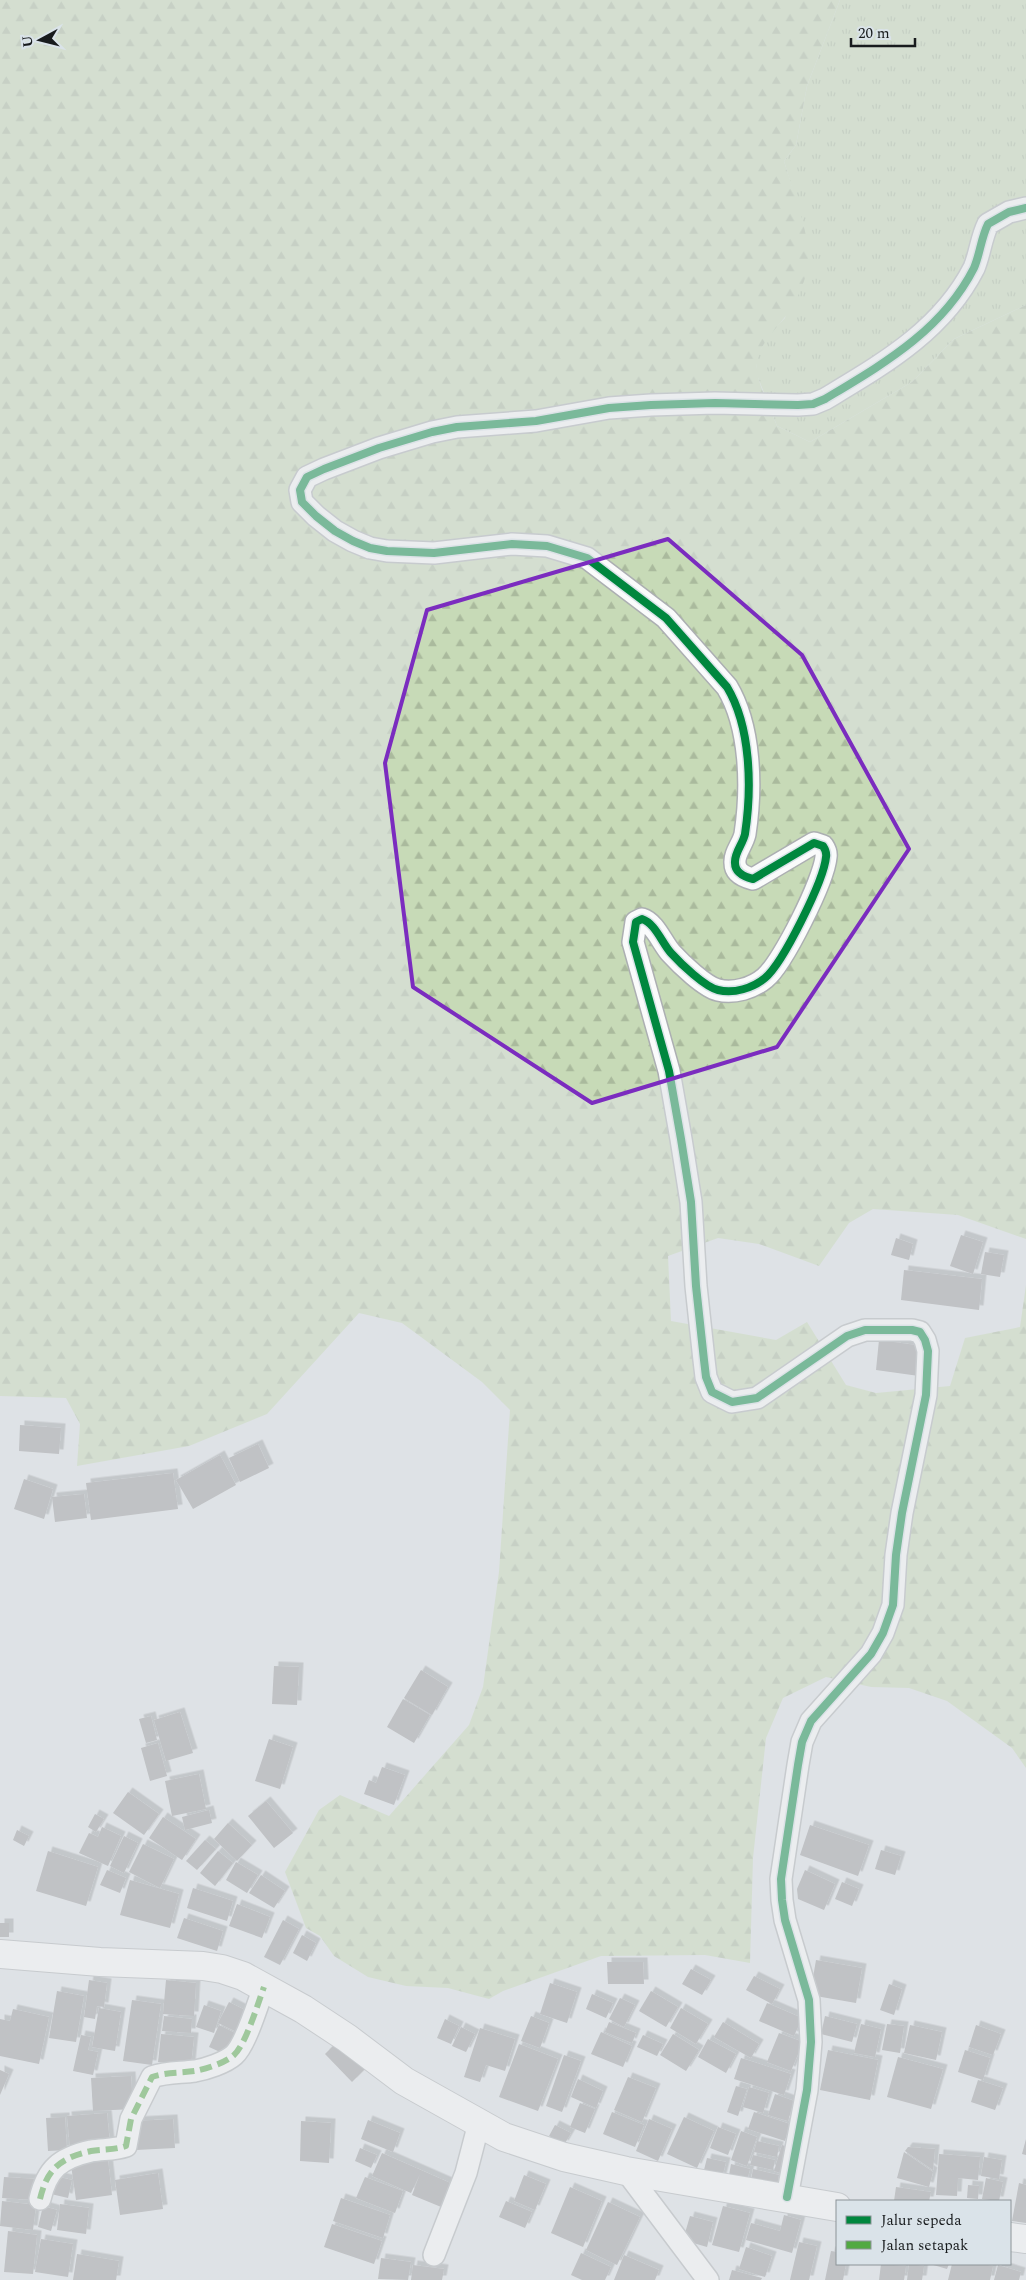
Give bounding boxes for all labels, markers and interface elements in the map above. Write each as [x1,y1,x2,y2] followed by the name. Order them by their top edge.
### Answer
[15,15,65,65] north arrow
[851,15,915,47] scale bar
[858,22,890,45] text: 20 m
[16,34,39,49] text: U
[836,2200,1011,2265] legend
[881,2209,962,2232] text: Jalur sepeda
[881,2234,968,2257] text: Jalan setapak

